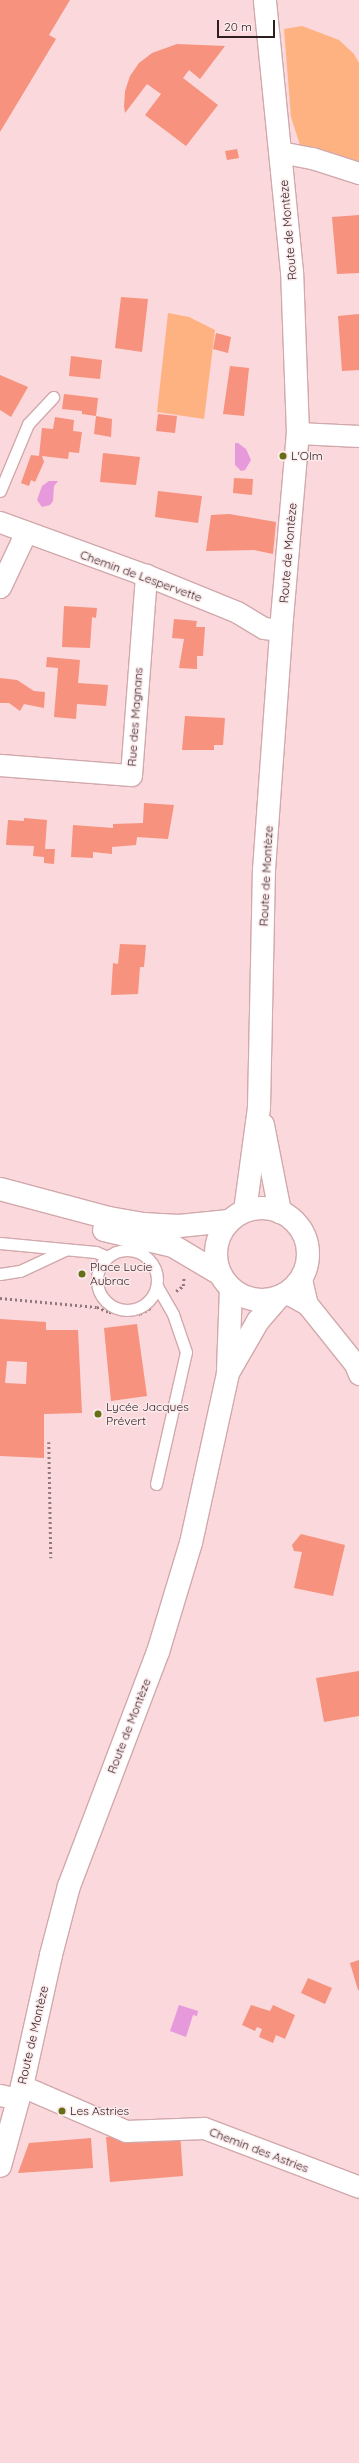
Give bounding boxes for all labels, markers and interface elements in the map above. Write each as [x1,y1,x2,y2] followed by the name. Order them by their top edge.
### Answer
[219,12,277,38] scale bar
[224,19,252,34] text: 20 m
[276,179,300,281] street label: Route de Montèze
[291,449,323,463] place label: L'Olm
[278,451,288,461] marker: L'Olm
[276,502,300,604] street label: Route de Montèze
[78,547,204,605] street label: Chemin de Lespervette
[124,667,146,767] street label: Rue des Magnans
[256,825,276,927] street label: Route de Montèze
[90,1260,152,1288] place label: Place Lucie Aubrac
[77,1269,87,1279] marker: Place Lucie Aubrac
[106,1400,189,1428] place label: Lycée Jacques Prévert
[93,1409,103,1419] marker: Lycée Jacques Prévert
[104,1676,154,1776] street label: Route de Montèze
[15,1984,51,2086] street label: Route de Montèze
[70,2104,129,2118] place label: Les Astries
[57,2106,67,2116] marker: Les Astries
[207,2124,311,2176] street label: Chemin des Astries

